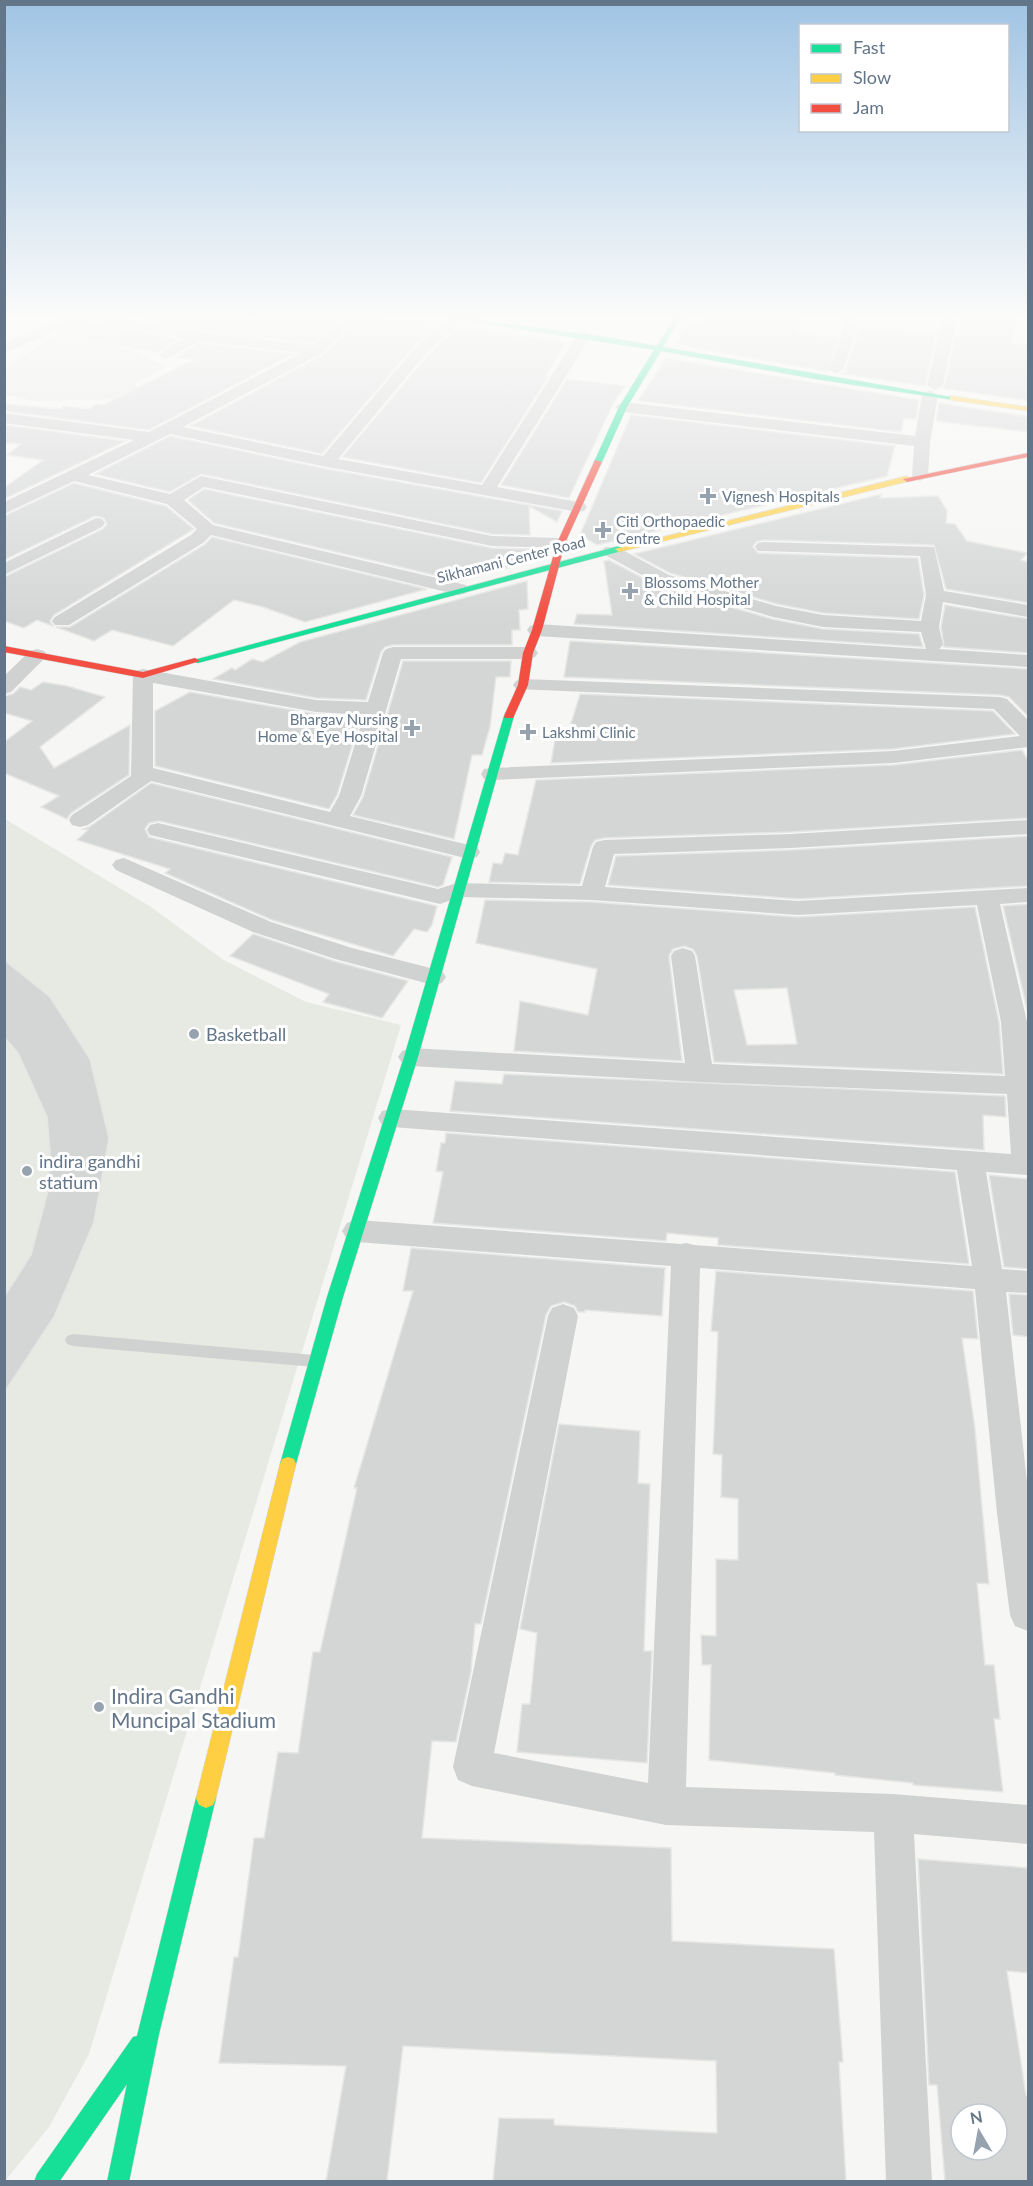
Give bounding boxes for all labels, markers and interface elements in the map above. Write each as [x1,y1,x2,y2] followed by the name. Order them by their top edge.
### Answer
[799,24,1009,132] legend
[853,36,886,58] text: Fast
[853,66,891,88] text: Slow
[853,96,884,118] text: Jam
[699,487,717,505] marker: Vignesh Hospitals
[722,487,840,505] place label: Vignesh Hospitals
[616,512,725,547] place label: Citi Orthopaedic Centre
[594,521,612,539] marker: Citi Orthopaedic Centre
[435,532,587,586] street label: Sikhamani Center Road
[644,573,759,608] place label: Blossoms Mother & Child Hospital
[621,582,639,600] marker: Blossoms Mother & Child Hospital
[257,710,398,745] place label: Bhargav Nursing Home & Eye Hospital
[403,719,421,737] marker: Bhargav Nursing Home & Eye Hospital
[519,723,537,741] marker: Lakshmi Clinic
[542,723,636,741] place label: Lakshmi Clinic
[206,1023,286,1045] place label: Basketball
[187,1027,201,1041] marker: Basketball
[39,1150,141,1193] place label: indira gandhi statium
[20,1164,34,1178] marker: indira gandhi statium
[111,1683,276,1732] place label: Indira Gandhi Muncipal Stadium
[92,1700,106,1714] marker: Indira Gandhi Muncipal Stadium
[949,2102,1009,2162] north arrow
[969,2106,984,2127] text: N

